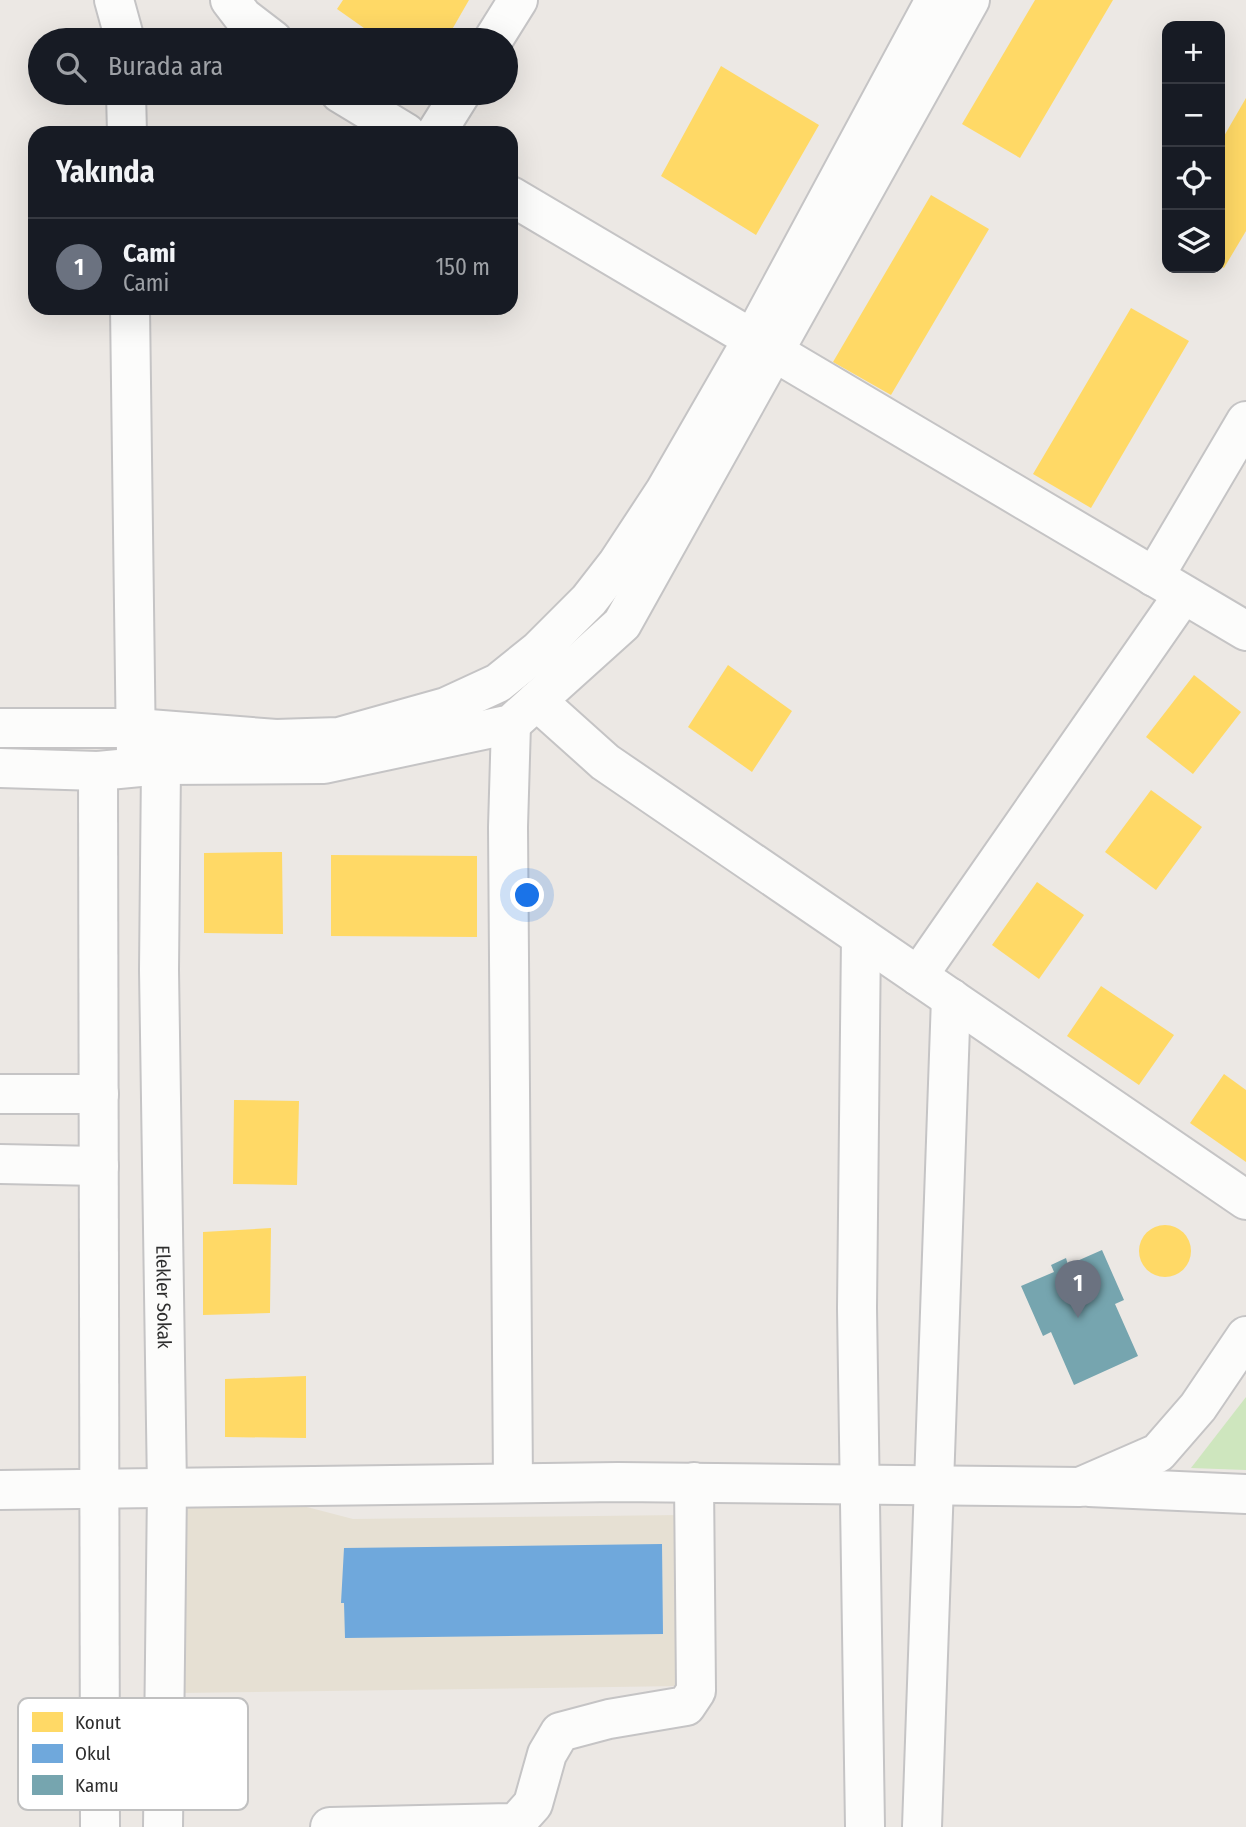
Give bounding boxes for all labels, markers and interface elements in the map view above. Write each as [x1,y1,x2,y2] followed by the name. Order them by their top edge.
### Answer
[1162,21,1225,273] map controls
[1162,21,1225,84] button: +
[28,28,518,105] search box
[52,48,90,86] icon: search
[108,51,223,82] text: Burada ara
[1162,84,1225,147] button: −
[1162,147,1225,210] button: locate
[56,154,155,190] text: Yakında
[1162,210,1225,273] button: layers
[123,238,176,269] text: Cami
[74,253,84,281] text: 1
[435,253,490,281] text: 150 m
[123,269,169,297] text: Cami
[510,878,544,912] your location
[151,1245,176,1349] street label: Elekler Sokak
[1055,1260,1101,1318] pin: 1
[18,1698,248,1810] legend
[75,1711,122,1734] text: Konut
[75,1742,111,1765] text: Okul
[75,1774,119,1797] text: Kamu

